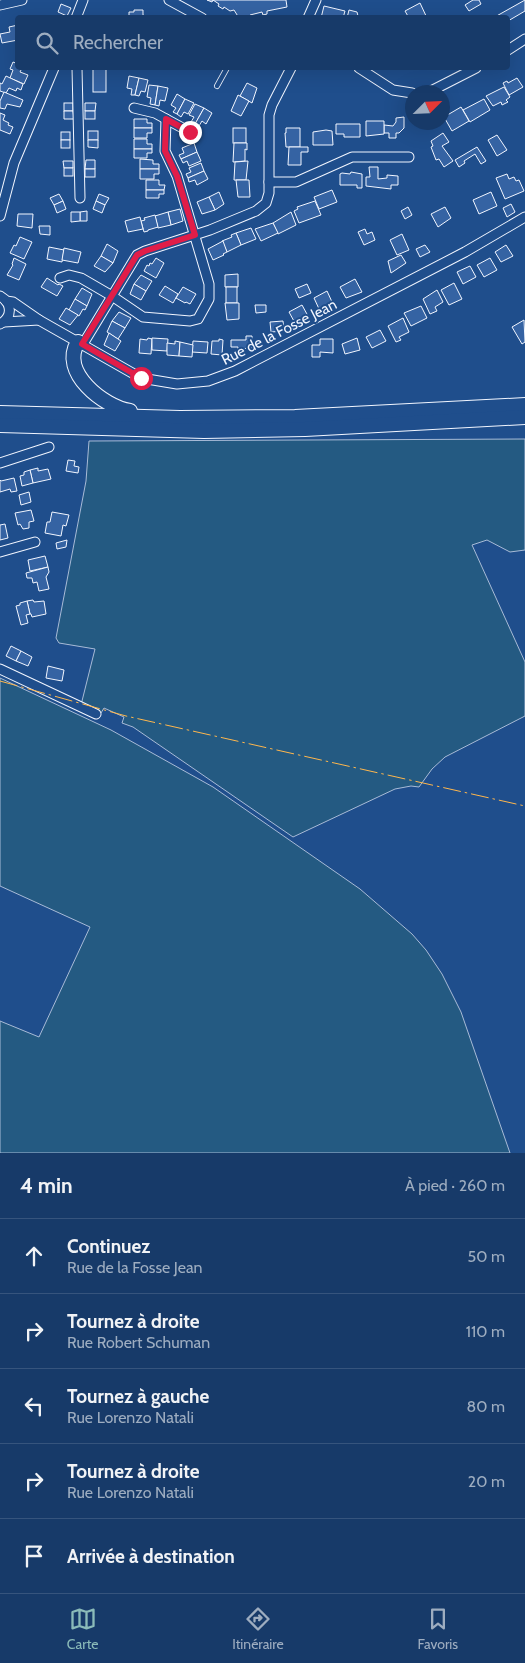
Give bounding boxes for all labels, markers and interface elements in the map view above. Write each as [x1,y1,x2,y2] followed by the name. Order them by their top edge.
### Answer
[15,15,510,70] search box
[33,29,61,57] icon: search
[73,31,163,54] text: Rechercher
[405,85,450,130] north arrow
[179,121,202,144] route end
[218,295,340,369] street label: Rue de la Fosse Jean
[130,367,153,390] route start
[20,1173,73,1198] text: 4 min
[405,1176,505,1195] text: À pied · 260 m
[67,1235,150,1258] text: Continuez
[20,1242,48,1270] icon: ahead
[468,1247,505,1266] text: 50 m
[67,1258,203,1277] text: Rue de la Fosse Jean
[67,1310,200,1333] text: Tournez à droite
[20,1317,48,1345] icon: right
[466,1322,505,1341] text: 110 m
[67,1333,210,1352] text: Rue Robert Schuman
[67,1385,209,1408] text: Tournez à gauche
[20,1392,48,1420] icon: left
[467,1397,505,1416] text: 80 m
[67,1408,194,1427] text: Rue Lorenzo Natali
[67,1460,200,1483] text: Tournez à droite
[20,1467,48,1495] icon: right
[468,1472,505,1491] text: 20 m
[67,1483,194,1502] text: Rue Lorenzo Natali
[20,1542,48,1570] icon: arrive
[67,1545,235,1568] text: Arrivée à destination
[67,1605,98,1653] tab: Carte
[232,1605,284,1653] tab: Itinéraire
[417,1605,458,1653] tab: Favoris

